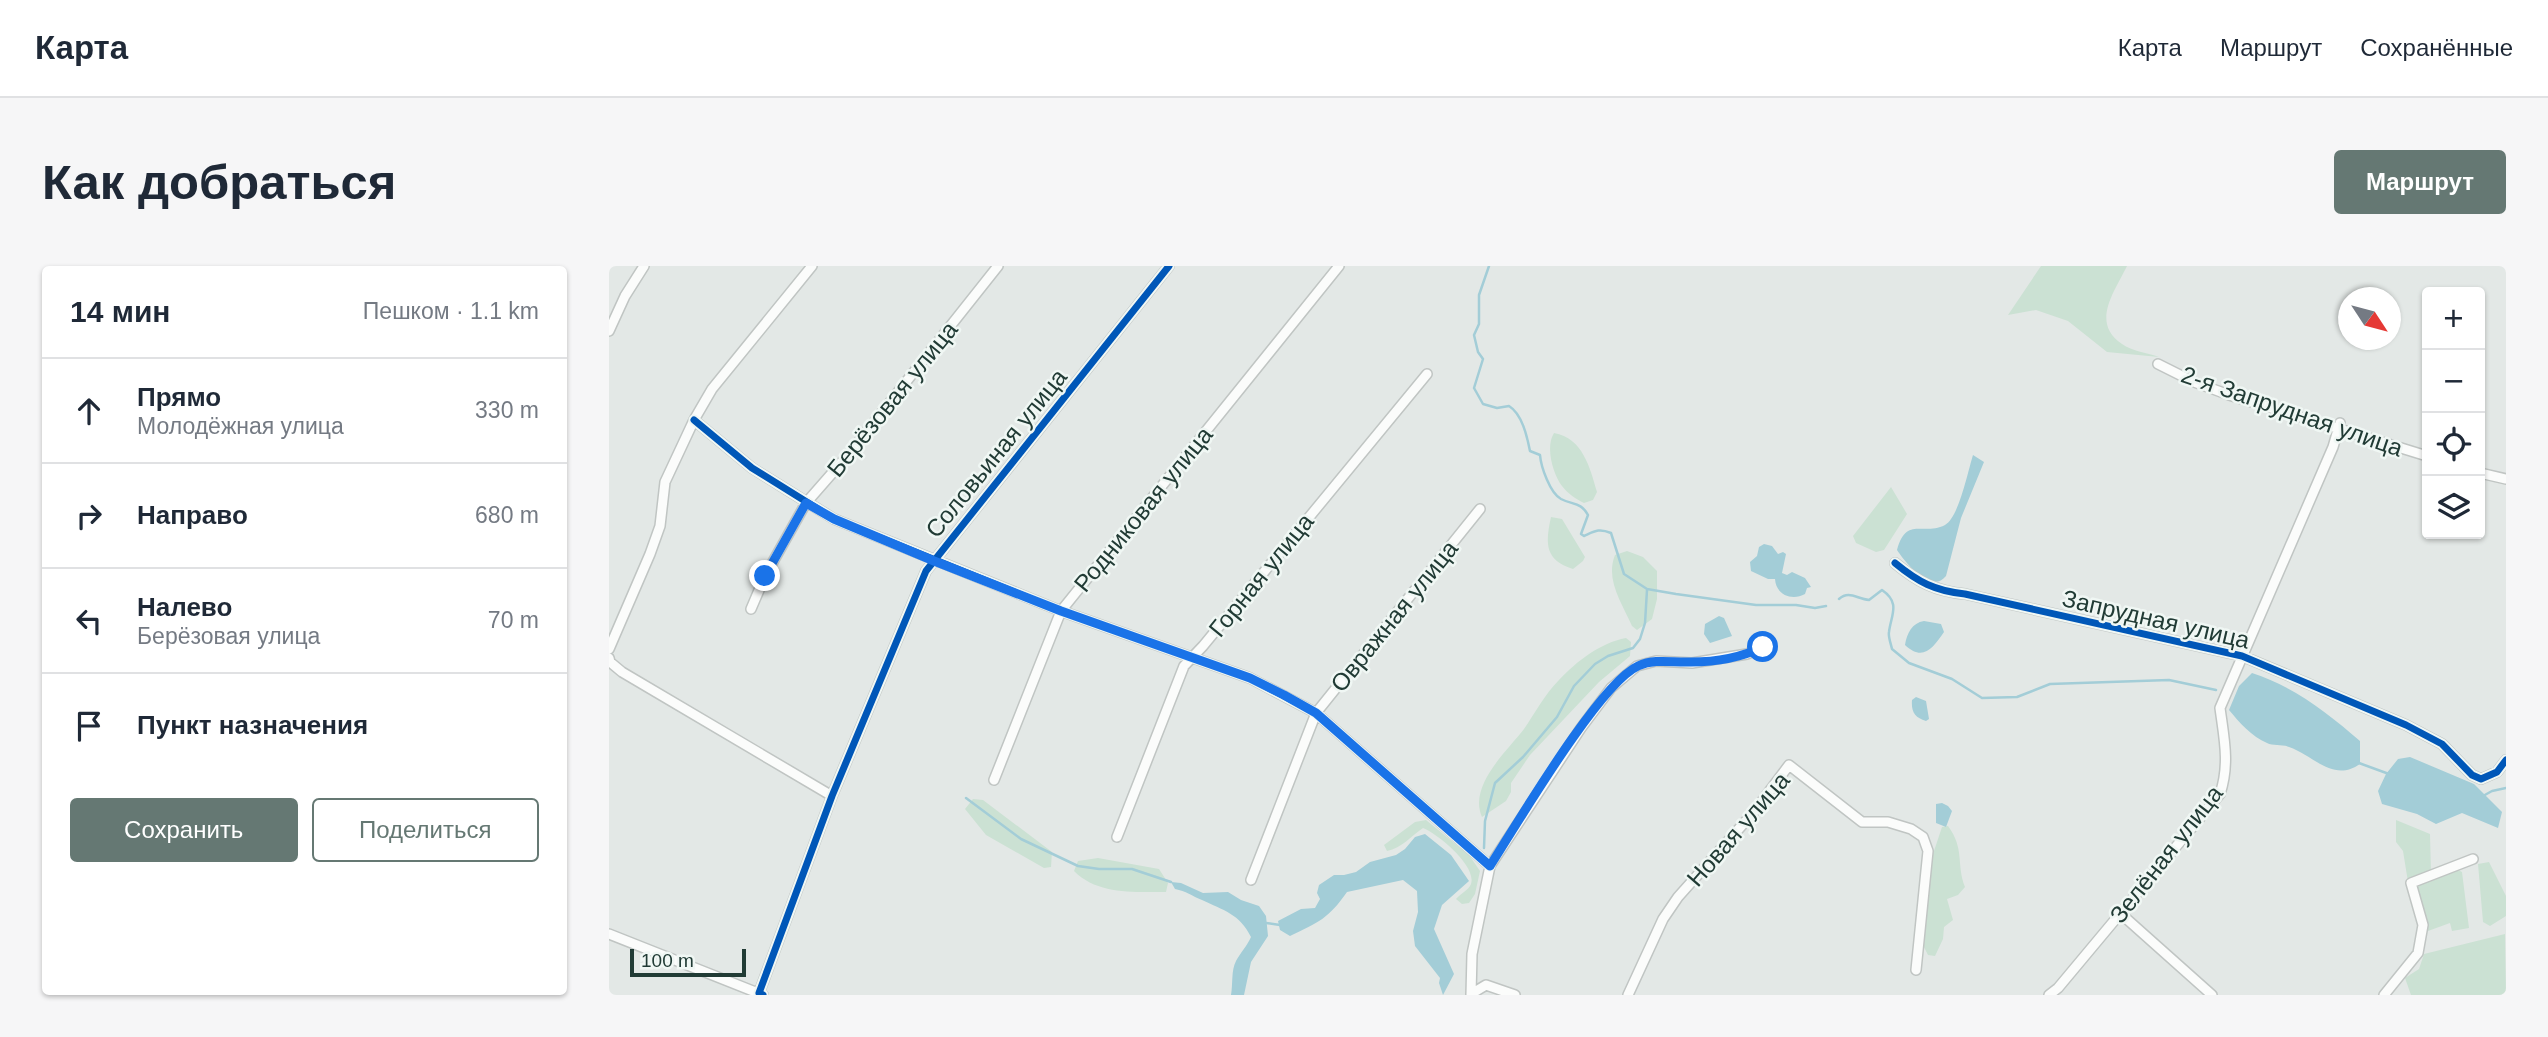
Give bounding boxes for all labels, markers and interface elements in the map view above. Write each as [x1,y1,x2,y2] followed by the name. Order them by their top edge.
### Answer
[35,29,128,66] text: Карта
[2118,34,2182,61] text: Карта
[2220,34,2322,61] text: Маршрут
[2360,34,2513,61] text: Сохранённые
[2334,150,2506,214] button: Маршрут
[42,155,396,209] text: Как добраться
[2338,287,2401,350] north arrow
[2422,287,2485,539] map controls
[2422,287,2485,350] button: +
[70,295,170,328] text: 14 мин
[363,298,539,324] text: Пешком · 1.1 km
[821,316,963,482] street label: Берёзовая улица
[2422,350,2485,413] button: −
[2178,360,2407,462] street label: 2-я Запрудная улица
[920,363,1073,543] street label: Соловьиная улица
[137,382,221,412] text: Прямо
[70,392,108,430] icon: ahead
[475,397,539,423] text: 330 m
[137,413,344,439] text: Молодёжная улица
[2422,413,2485,476] button: locate
[1068,421,1218,597] street label: Родниковая улица
[2422,476,2485,539] button: layers
[70,497,108,535] icon: right
[137,500,248,530] text: Направо
[475,502,539,528] text: 680 m
[1203,508,1319,642] street label: Горная улица
[1325,535,1464,697] street label: Овражная улица
[749,560,780,591] route end
[2060,584,2253,654] street label: Запрудная улица
[137,592,232,622] text: Налево
[70,602,108,640] icon: left
[488,607,539,633] text: 70 m
[137,623,320,649] text: Берёзовая улица
[1747,631,1778,662] route start
[70,707,108,745] icon: arrive
[137,710,368,740] text: Пункт назначения
[1681,766,1795,892] street label: Новая улица
[2104,780,2228,928] street label: Зелёная улица
[70,798,298,862] button: Сохранить
[312,798,539,862] button: Поделиться
[630,946,745,978] scale bar
[641,950,694,971] text: 100 m

